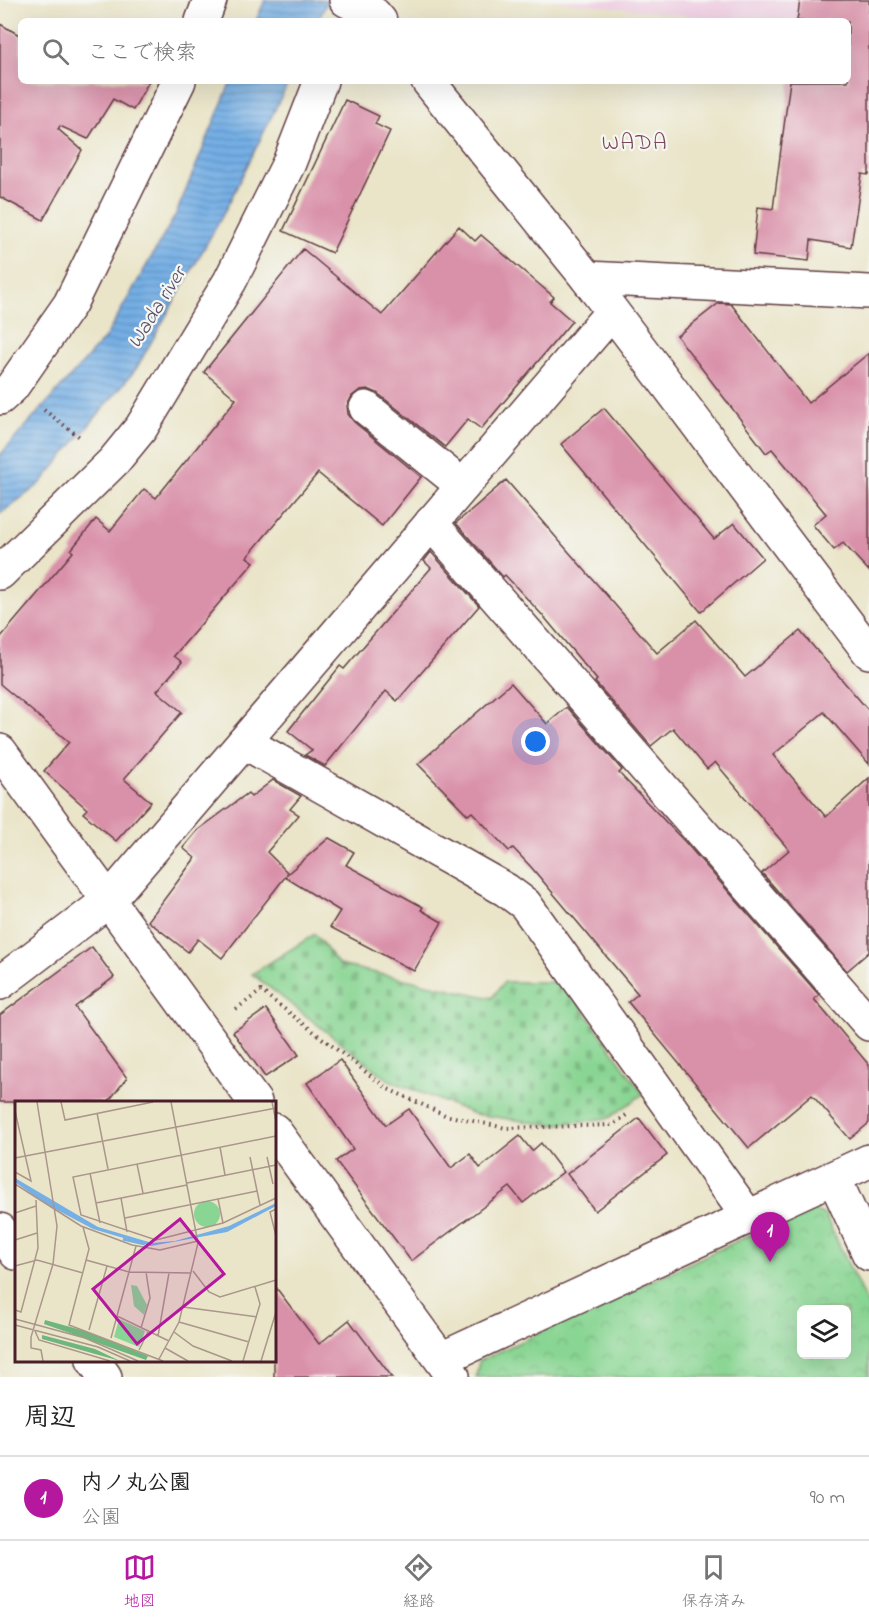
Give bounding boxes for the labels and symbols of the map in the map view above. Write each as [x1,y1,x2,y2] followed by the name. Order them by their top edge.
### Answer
[602,128,668,160] district label: WADA
[121,259,196,355] water label: Wada river
[521,727,550,756] your location
[15,1101,276,1362] inset map
[750,1212,790,1262] pin: 1

